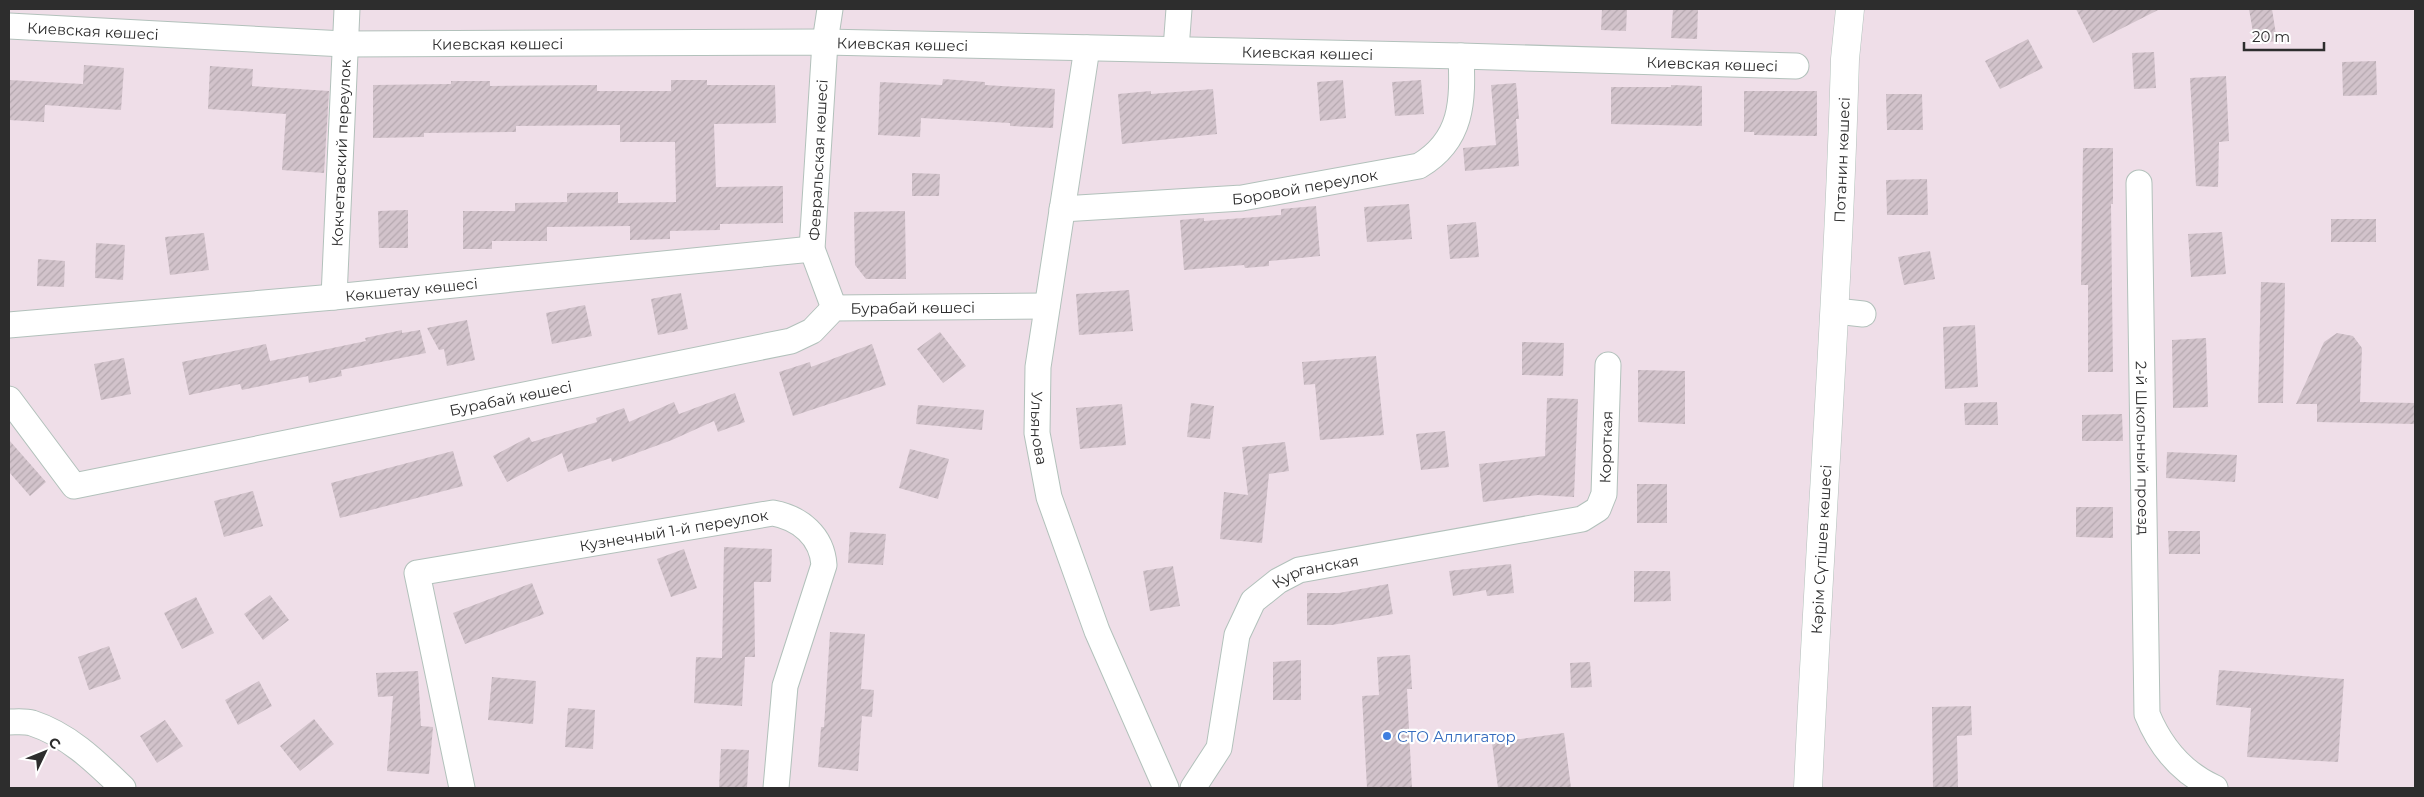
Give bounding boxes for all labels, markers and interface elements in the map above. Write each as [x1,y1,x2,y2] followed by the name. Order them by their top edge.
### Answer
[27,17,159,44] street label: Киевская көшесі
[2244,20,2324,52] scale bar
[2252,27,2290,46] text: 20 m
[836,33,969,55] street label: Киевская көшесі
[432,34,563,53] street label: Киевская көшесі
[1241,42,1373,64] street label: Киевская көшесі
[1646,52,1778,75] street label: Киевская көшесі
[327,59,354,247] street label: Кокчетавский переулок
[804,79,832,241] street label: Февральская көшесі
[1829,97,1853,223] street label: Потанин көшесі
[1231,164,1379,208] street label: Боровой переулок
[344,273,479,305] street label: Көкшетау көшесі
[850,297,975,317] street label: Бурабай көшесі
[2132,361,2154,535] street label: 2-й Школьный проезд
[448,376,574,419] street label: Бурабай көшесі
[1027,391,1052,466] street label: Ульянова
[1595,410,1616,484] street label: Короткая
[1806,464,1835,635] street label: Кәрім Сүтішев көшесі
[578,504,770,555] street label: Кузнечный 1-й переулок
[1268,550,1360,592] street label: Курганская
[20,727,70,777] north arrow
[1397,727,1516,746] place label: СТО Аллигатор
[1381,730,1393,742] marker: СТО Аллигатор
[44,733,65,753] text: С

